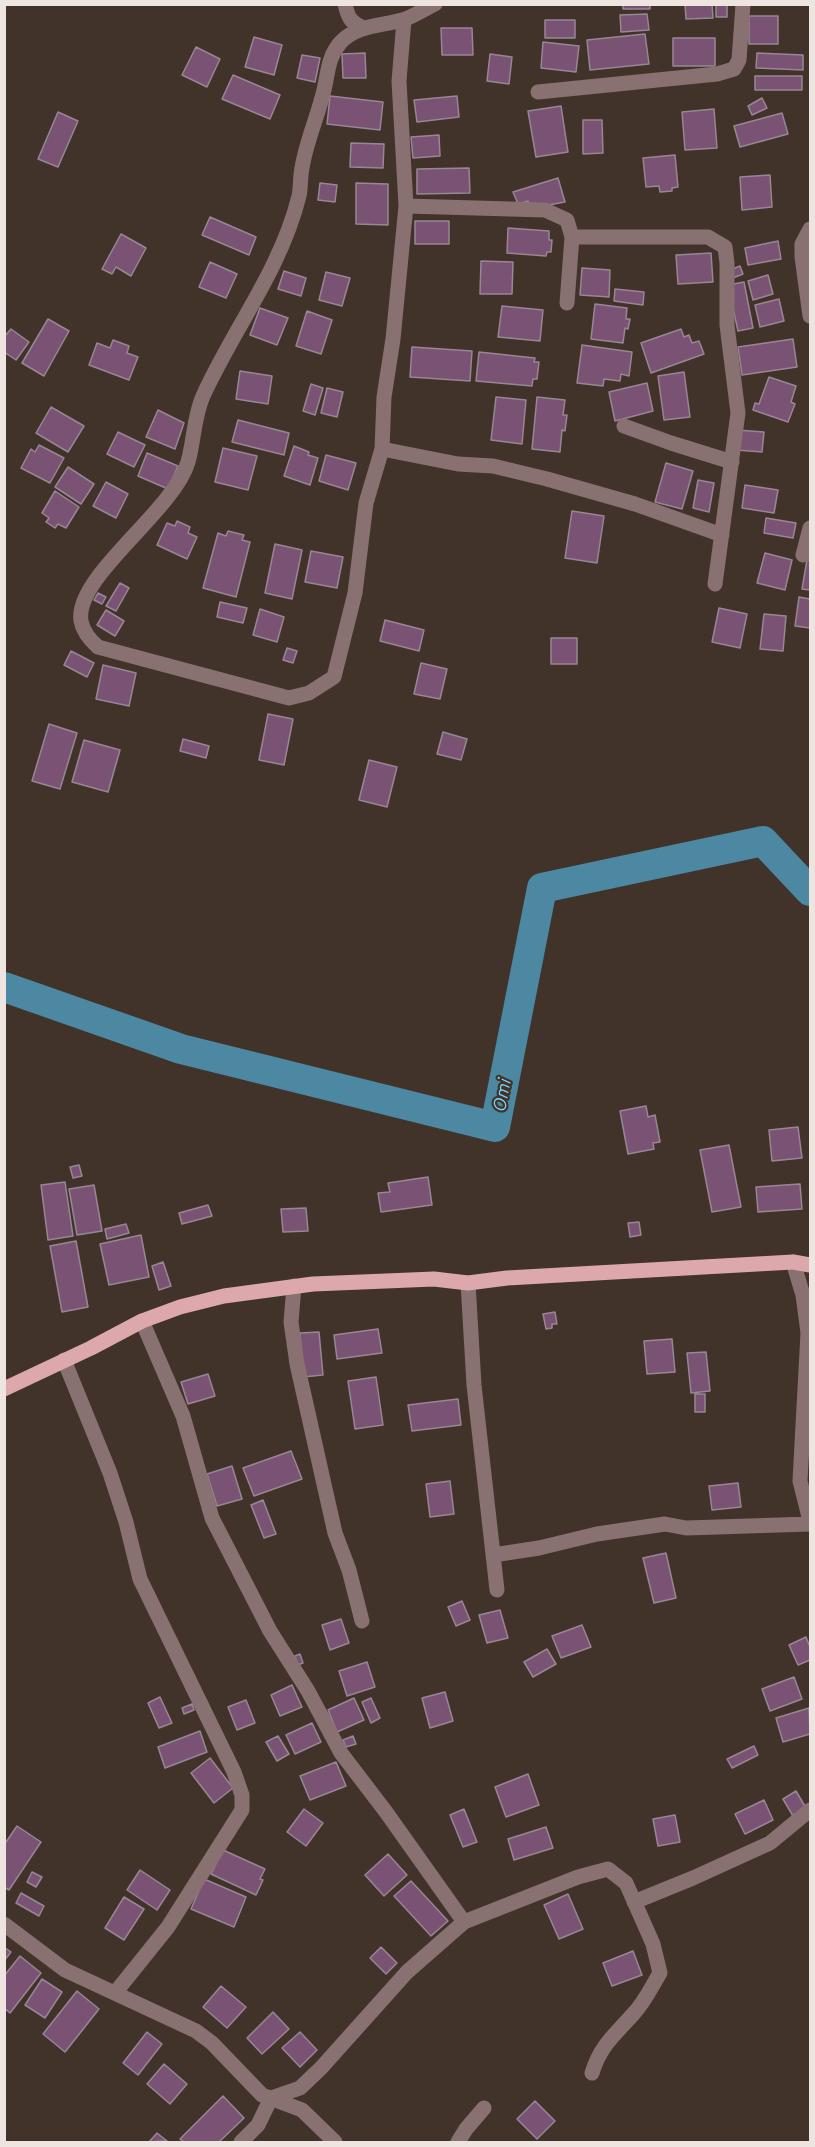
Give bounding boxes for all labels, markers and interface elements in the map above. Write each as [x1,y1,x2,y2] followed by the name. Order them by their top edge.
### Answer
[488,1077,516,1113] water label: Omi

